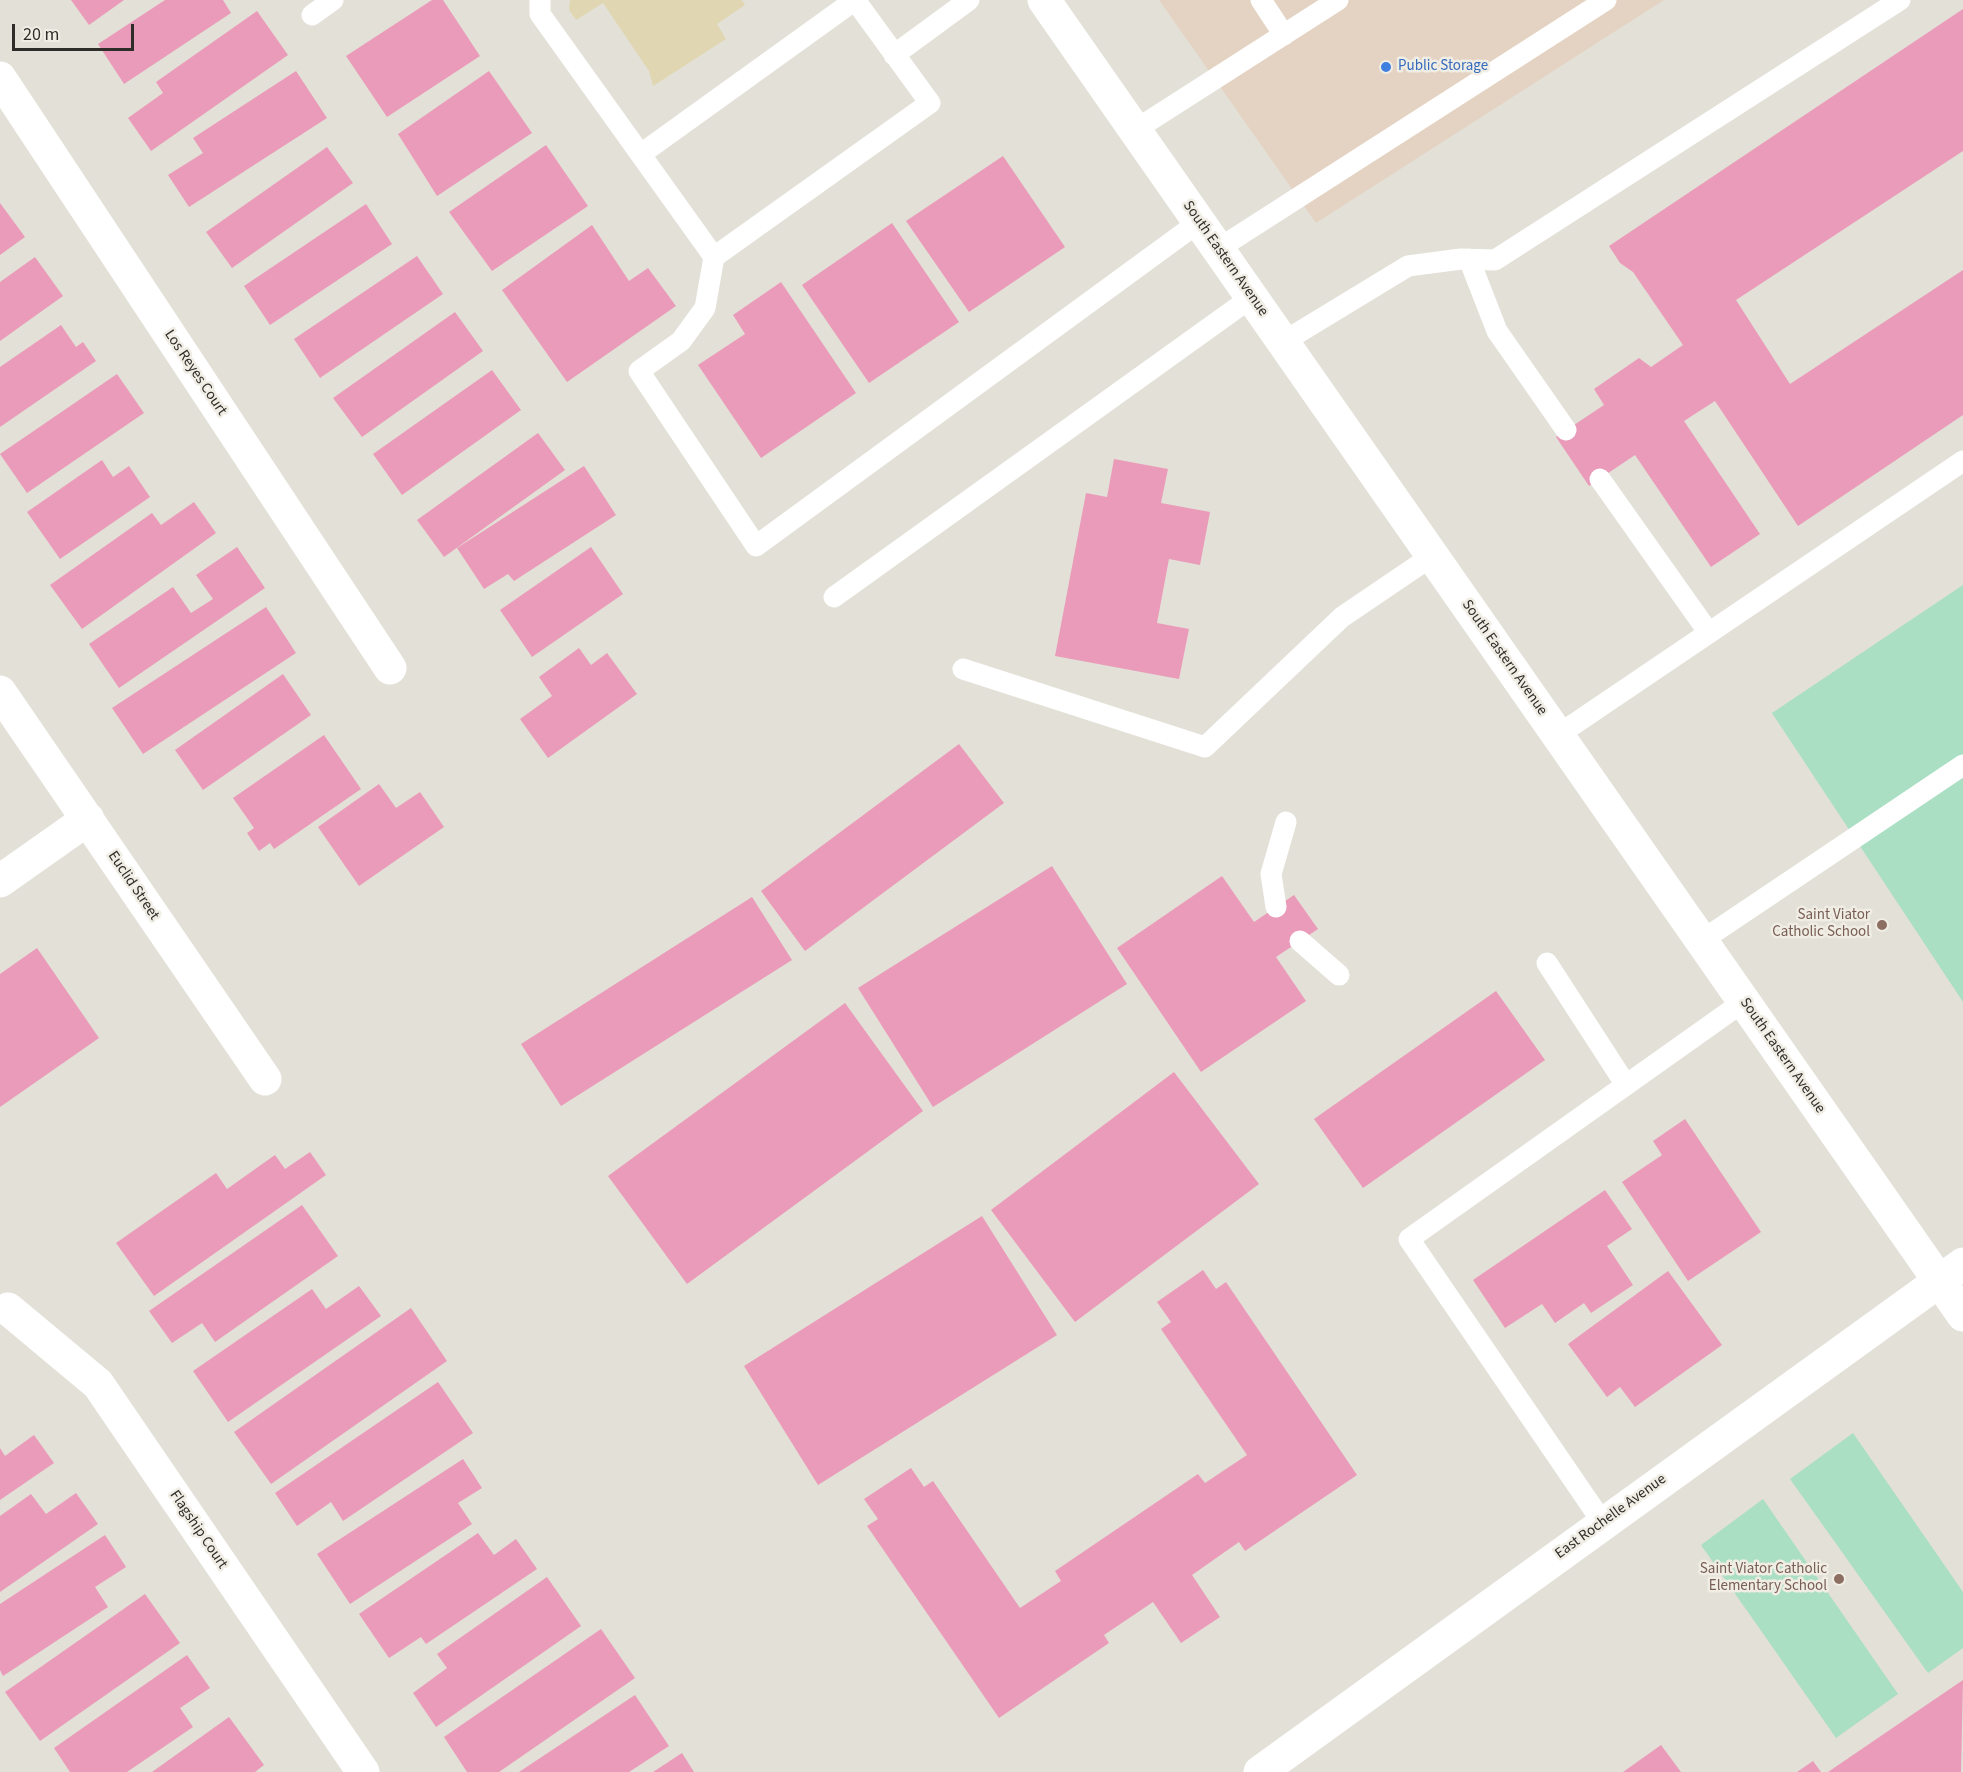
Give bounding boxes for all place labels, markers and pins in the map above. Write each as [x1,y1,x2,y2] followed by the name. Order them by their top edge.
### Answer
[1398,58,1488,76] place label: Public Storage
[1379,60,1393,74] marker: Public Storage
[1772,907,1870,942] place label: Saint Viator Catholic School
[1875,918,1889,932] marker: Saint Viator Catholic School
[1700,1561,1827,1596] place label: Saint Viator Catholic Elementary School
[1832,1572,1846,1586] marker: Saint Viator Catholic Elementary School

